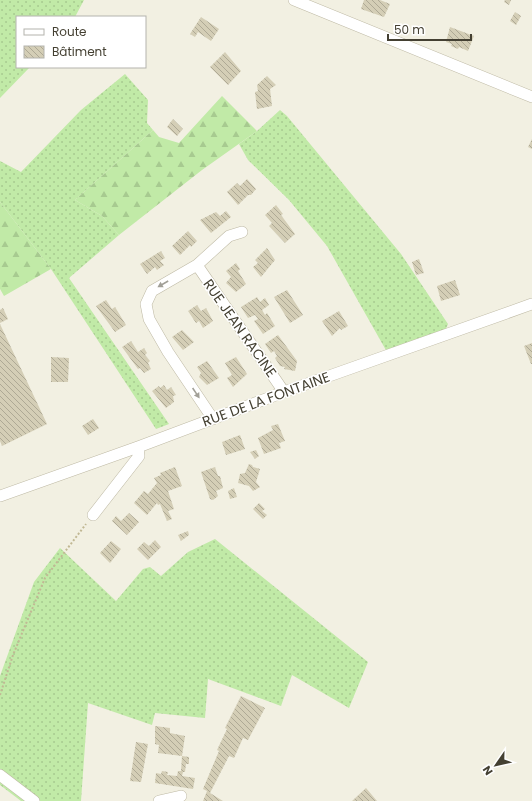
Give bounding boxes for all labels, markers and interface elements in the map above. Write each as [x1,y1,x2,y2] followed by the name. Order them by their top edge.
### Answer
[16,16,146,68] legend
[388,16,471,42] scale bar
[394,21,425,38] text: 50 m
[52,23,86,40] text: Route
[52,43,107,60] text: Bâtiment
[199,275,281,381] street label: RUE JEAN RACINE
[157,281,169,288] one-way arrow
[199,367,333,431] street label: RUE DE LA FONTAINE
[192,388,200,398] one-way arrow
[476,745,516,785] north arrow
[479,763,497,778] text: N

